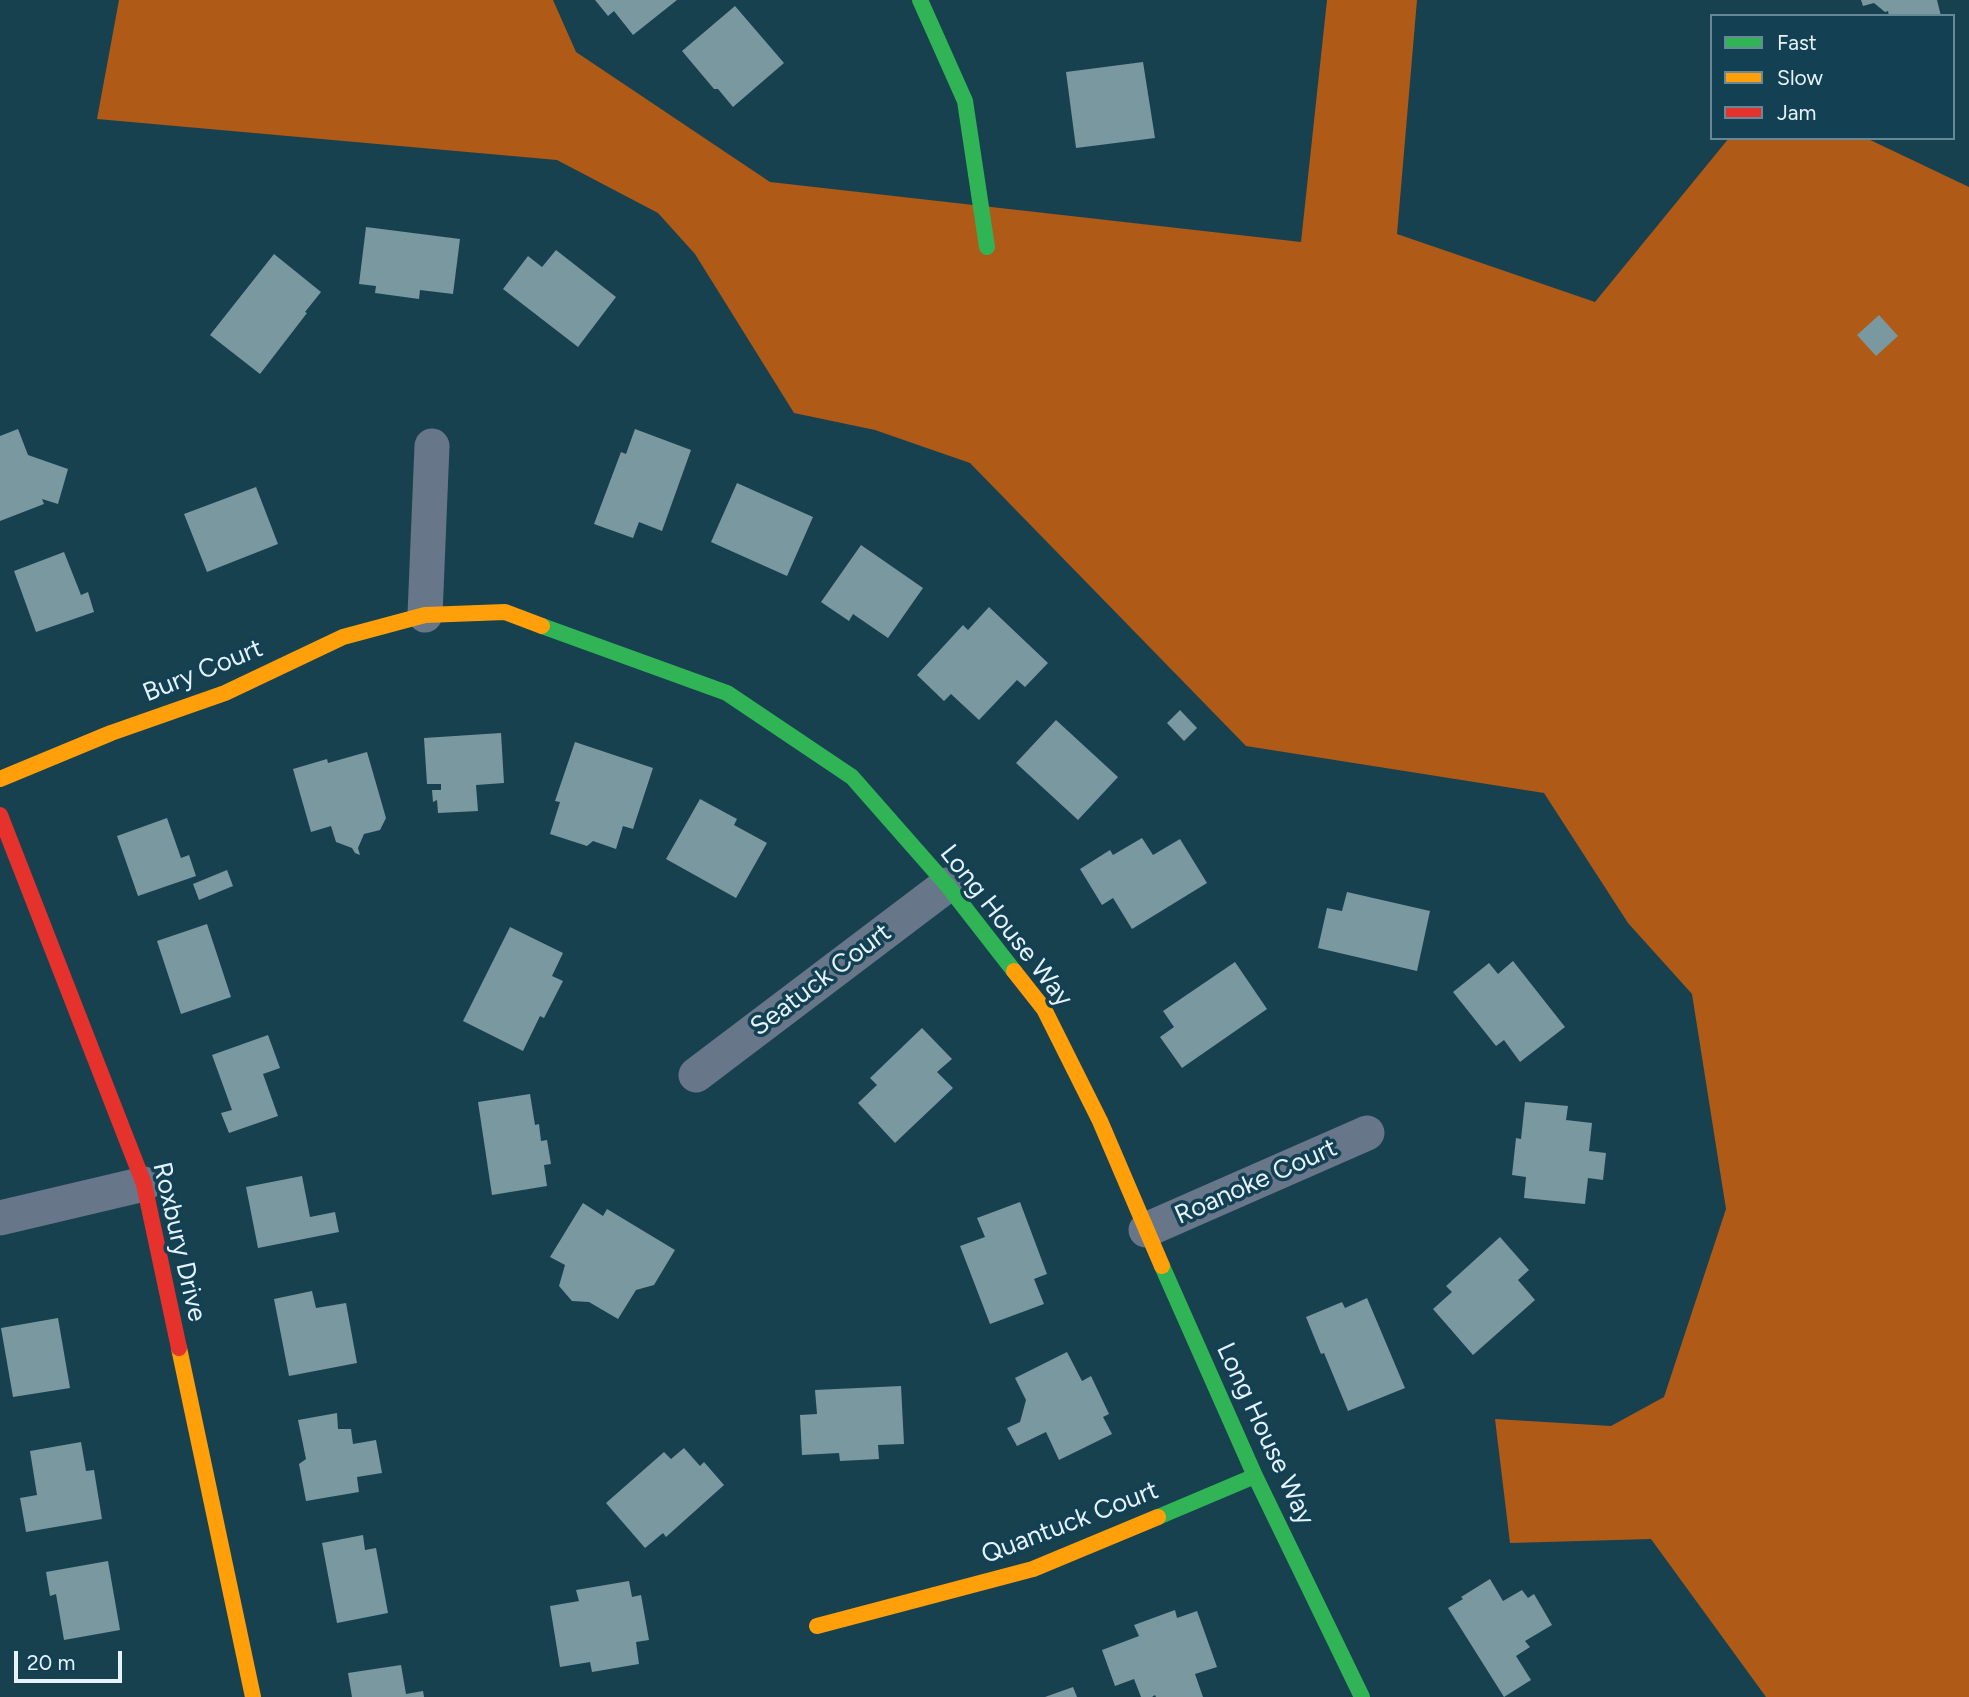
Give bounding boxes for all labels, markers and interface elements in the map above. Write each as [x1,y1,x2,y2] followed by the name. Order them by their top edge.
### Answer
[1710,14,1955,140] legend
[1777,30,1817,55] text: Fast
[1777,65,1823,90] text: Slow
[1777,100,1816,125] text: Jam
[139,633,267,709] street label: Bury Court
[933,839,1079,1013] street label: Long House Way
[745,917,897,1043] street label: Seatuck Court
[1170,1132,1342,1232] street label: Roanoke Court
[146,1159,212,1325] street label: Roxbury Drive
[1209,1338,1321,1530] street label: Long House Way
[977,1475,1163,1571] street label: Quantuck Court
[18,1638,126,1682] scale bar
[27,1650,75,1675] text: 20 m

